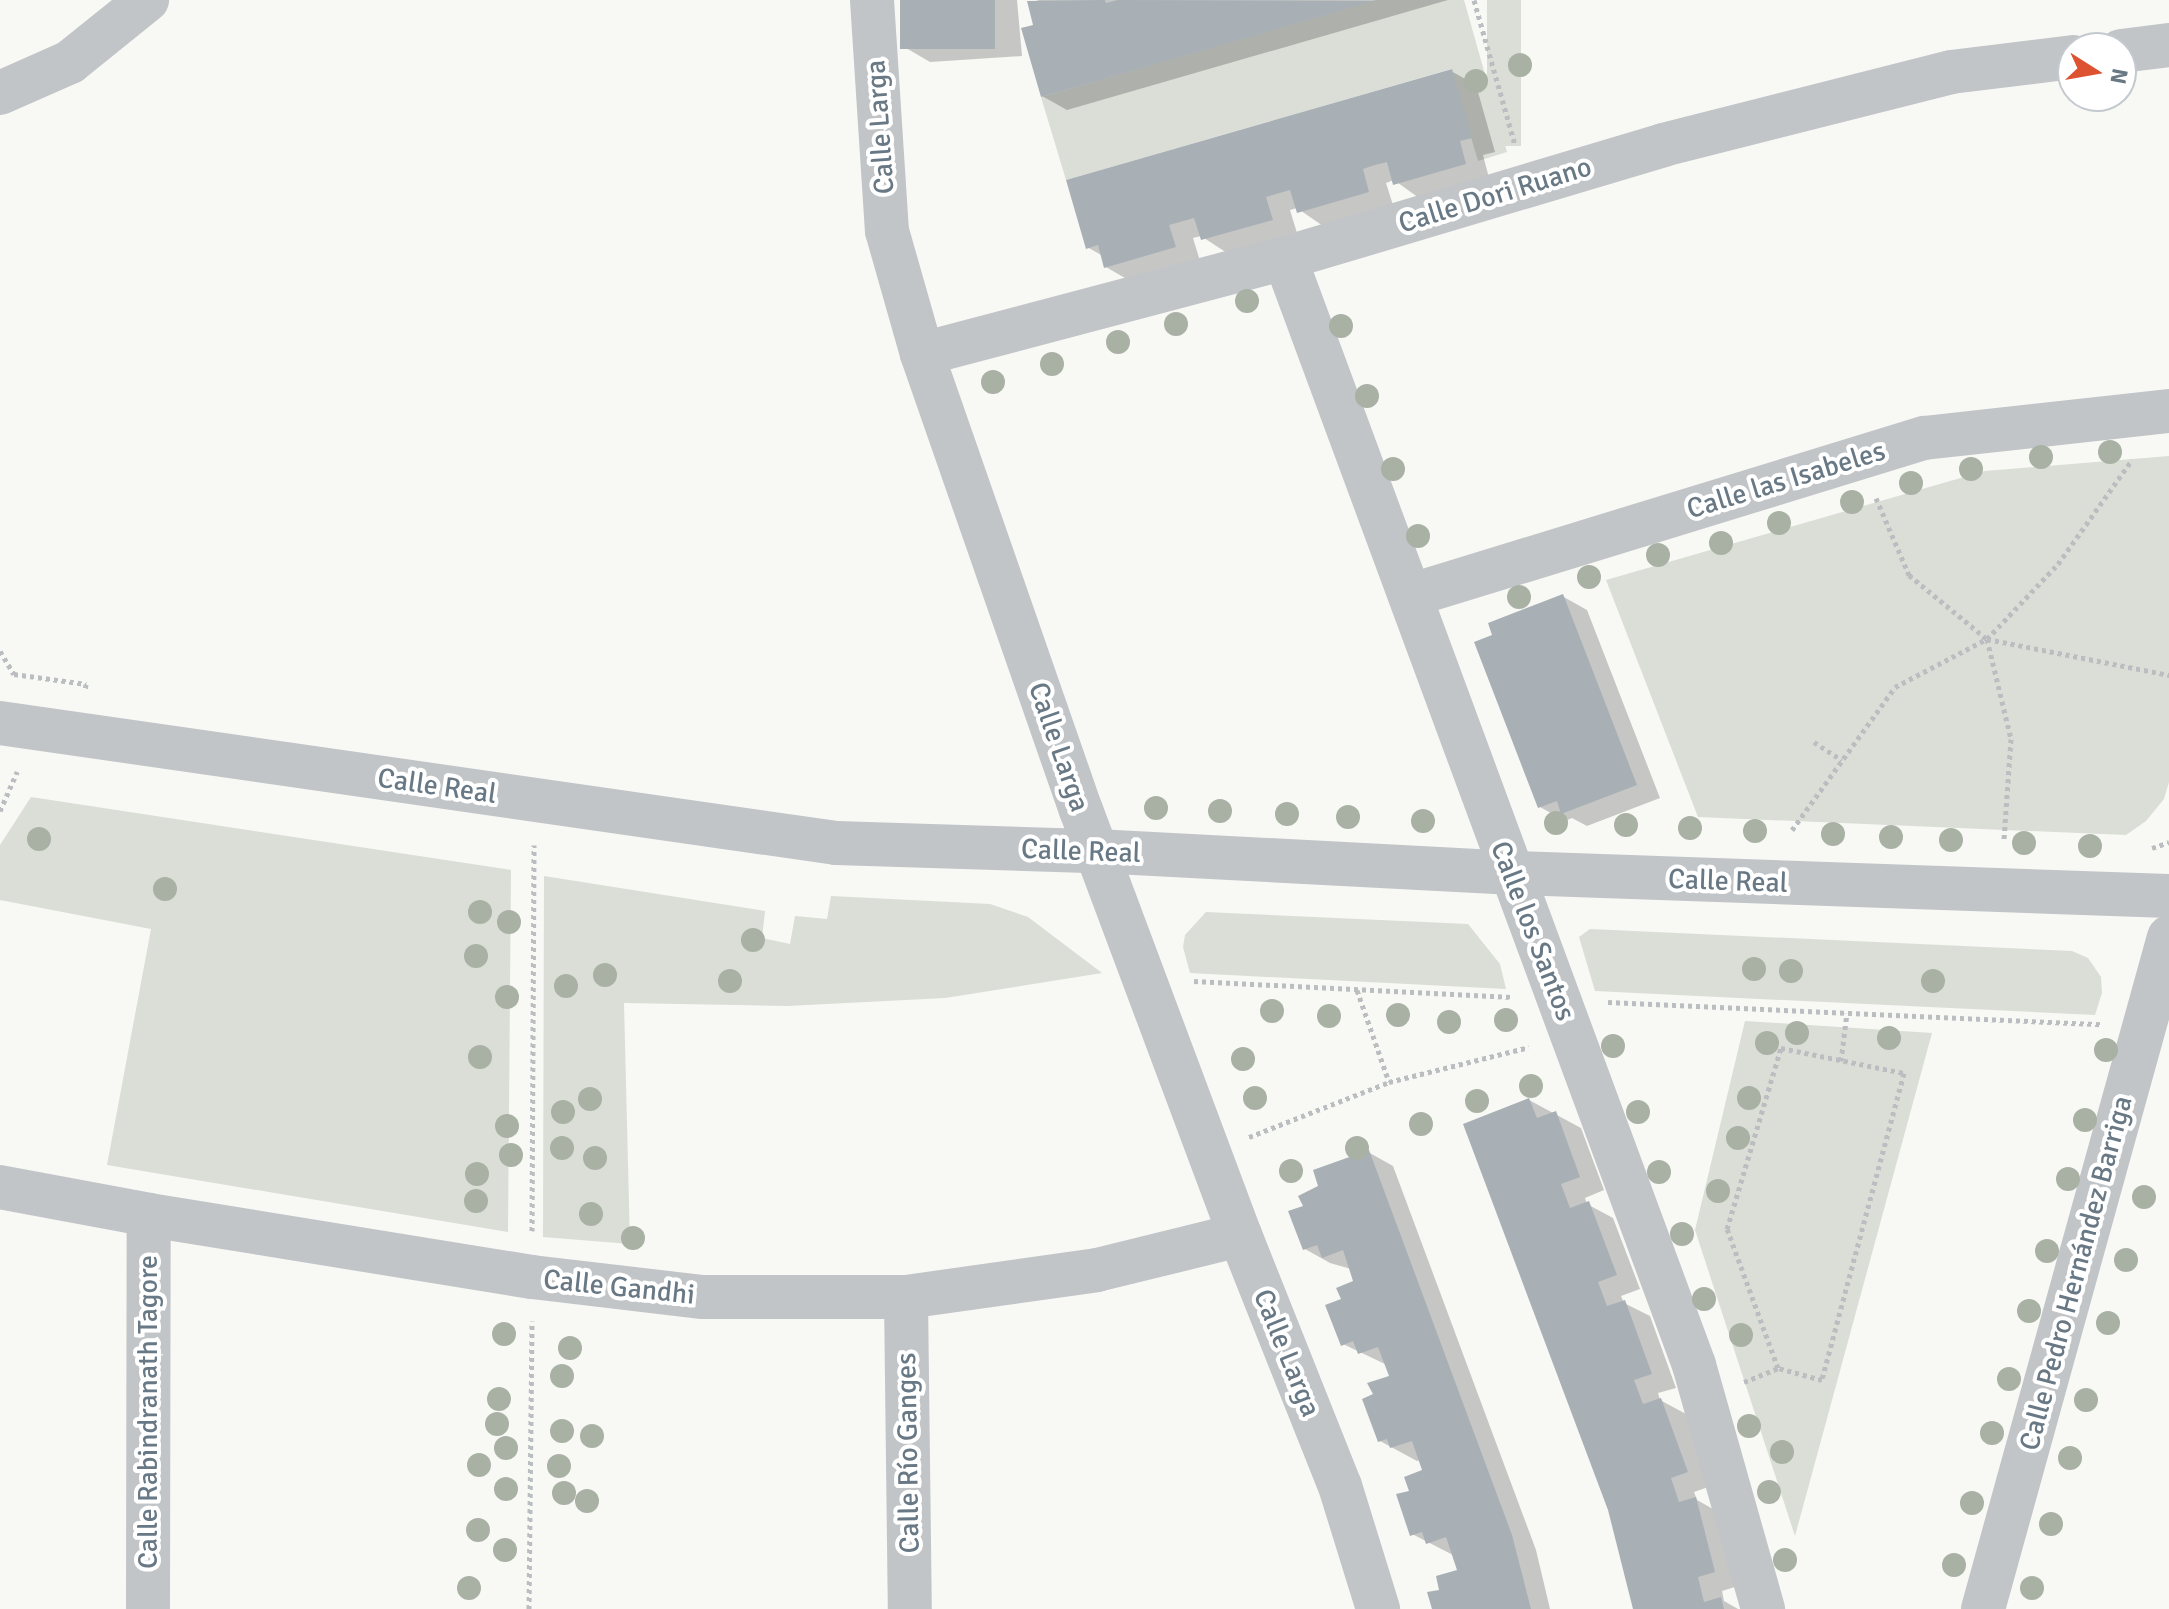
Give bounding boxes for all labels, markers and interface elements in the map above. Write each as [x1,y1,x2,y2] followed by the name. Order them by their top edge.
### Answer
[2057,32,2137,112] north arrow
[859,59,901,195] street label: Calle Larga
[2104,66,2134,86] text: N
[1395,150,1595,240] street label: Calle Dori Ruano
[1683,434,1889,526] street label: Calle las Isabeles
[1021,678,1097,816] street label: Calle Larga
[375,761,499,811] street label: Calle Real
[1021,832,1141,870] street label: Calle Real
[1483,837,1583,1025] street label: Calle los Santos
[1668,862,1788,900] street label: Calle Real
[2012,1092,2140,1454] street label: Calle Pedro Hernández Barriga
[131,1255,165,1569] street label: Calle Rabindranath Tagore
[542,1262,696,1312] street label: Calle Gandhi
[1246,1284,1328,1422] street label: Calle Larga
[889,1352,927,1554] street label: Calle Río Ganges

